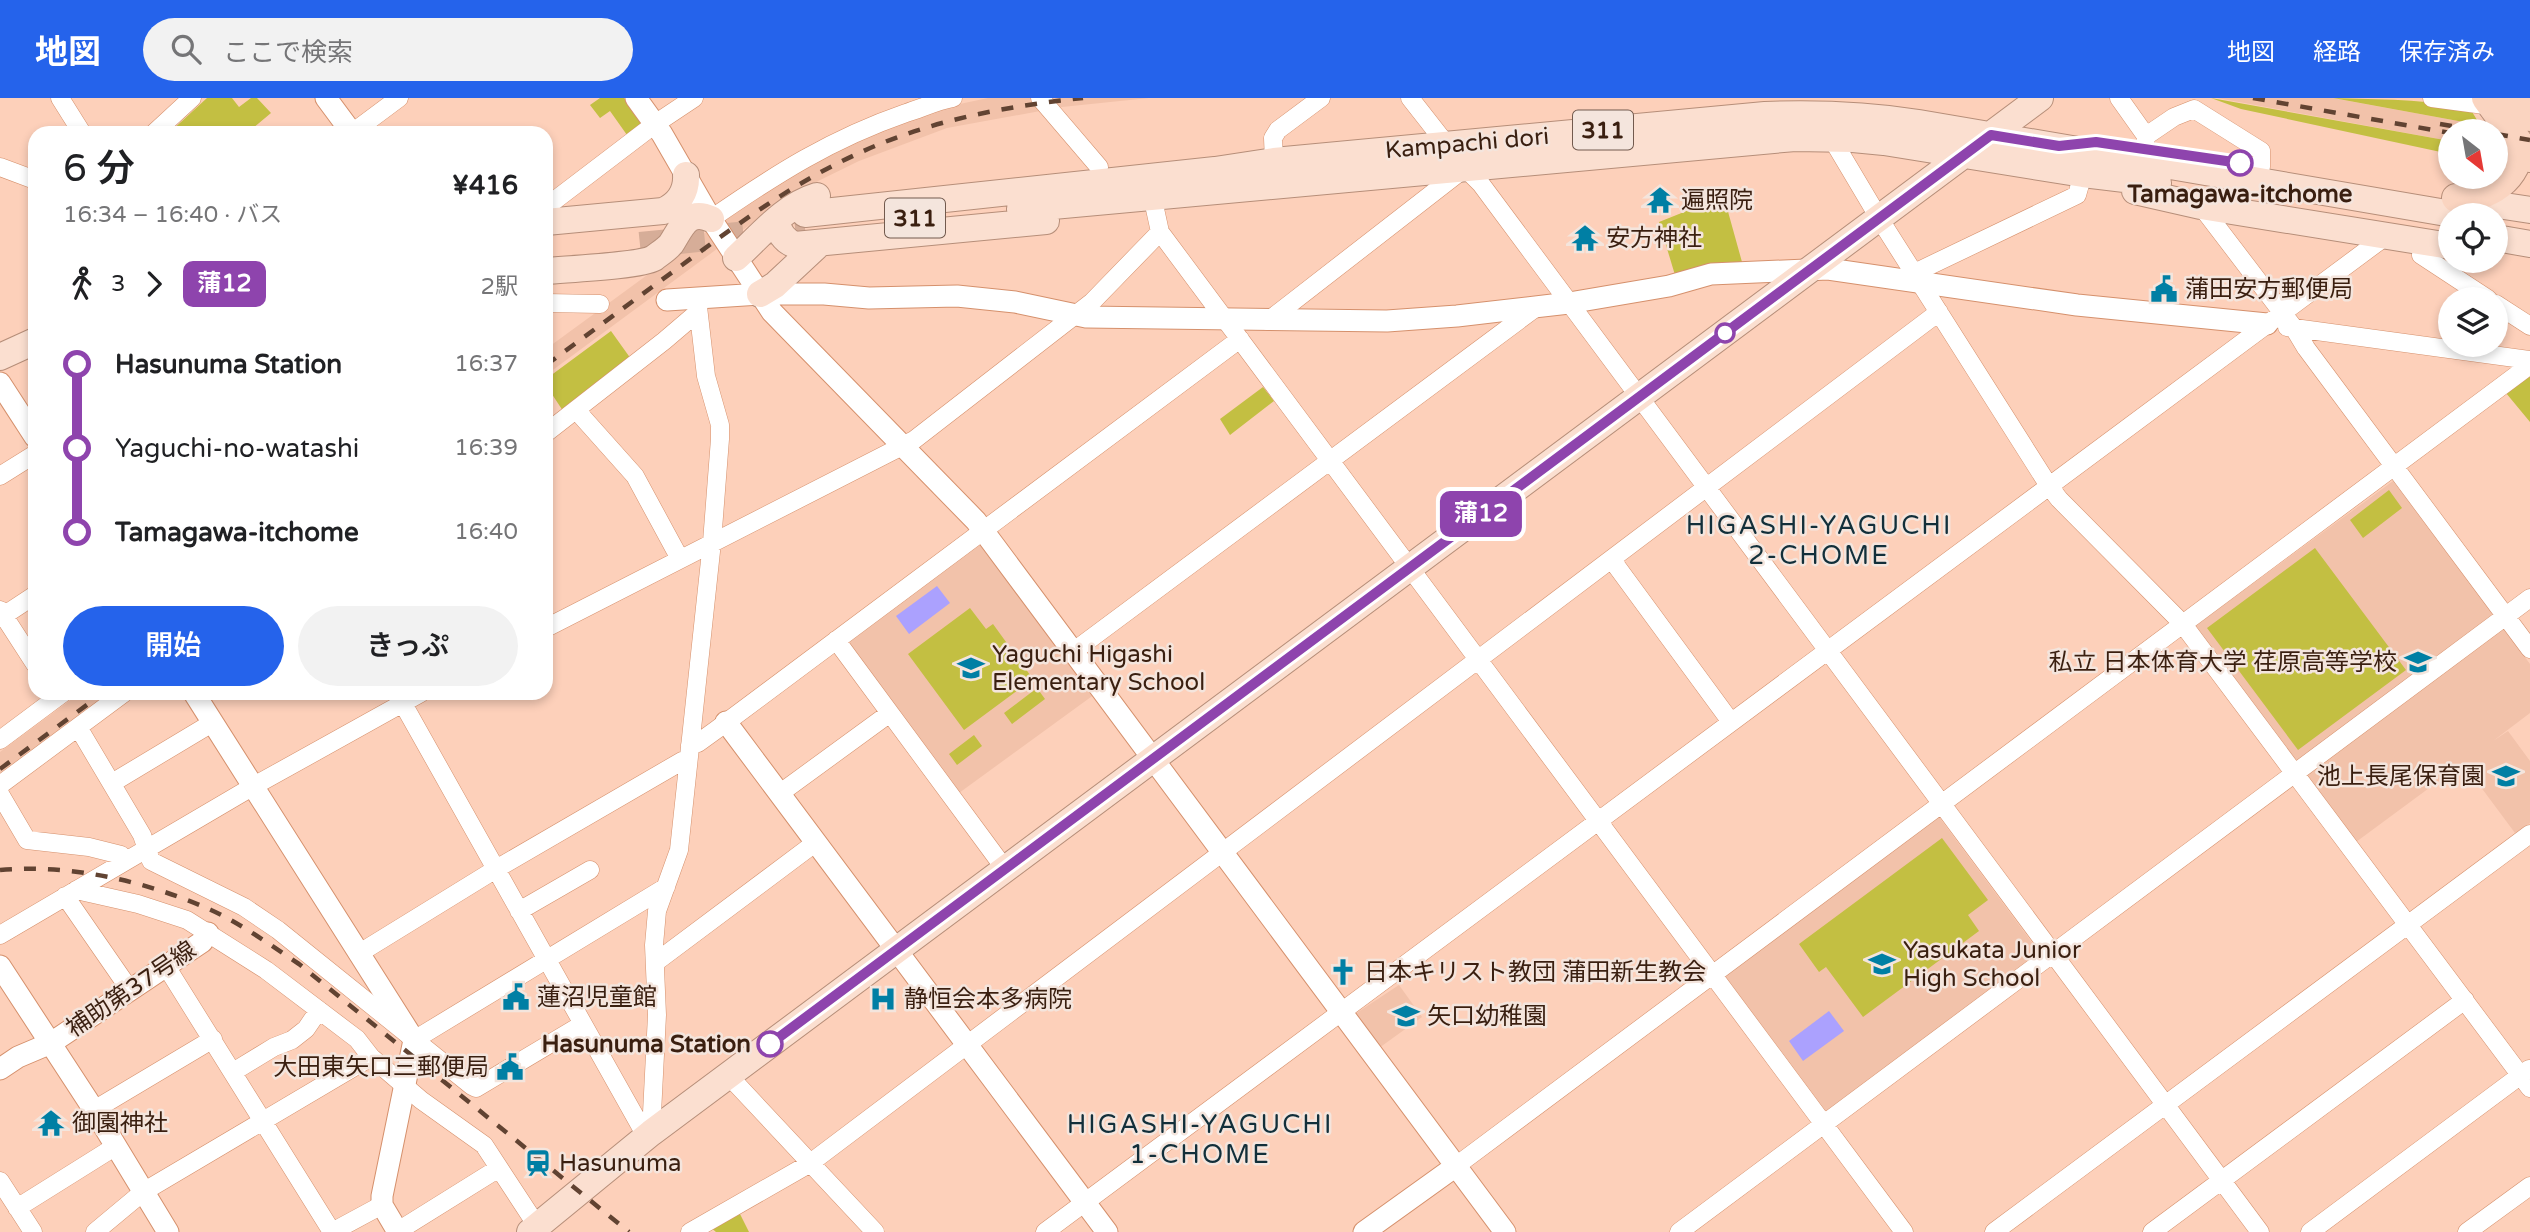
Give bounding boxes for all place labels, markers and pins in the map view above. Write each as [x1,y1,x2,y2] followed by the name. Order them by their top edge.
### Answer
[2227,150,2253,176] marker: Tamagawa-itchome
[2127,180,2353,209] place label: Tamagawa-itchome
[1645,185,1675,215] temple icon: 遍照院
[1681,186,1753,215] place label: 遍照院
[1570,223,1600,253] temple icon: 安方神社
[1606,224,1702,253] place label: 安方神社
[2149,274,2179,304] public building icon: 蒲田安方郵便局
[2185,275,2353,304] place label: 蒲田安方郵便局
[1715,323,1735,343] unlabelled marker
[992,640,1205,697] place label: Yaguchi Higashi Elementary School
[2403,647,2433,677] school or university icon: 私立 日本体育大学 荏原高等学校
[2049,648,2397,677] place label: 私立 日本体育大学 荏原高等学校
[956,653,986,683] school or university icon: Yaguchi Higashi Elementary School
[2491,761,2521,791] school or university icon: 池上長尾保育園
[2317,762,2485,791] place label: 池上長尾保育園
[1903,936,2082,993] place label: Yasukata Junior High School
[1867,949,1897,979] school or university icon: Yasukata Junior High School
[1328,957,1358,987] church icon: 日本キリスト教団 蒲田新生教会
[1364,958,1706,987] place label: 日本キリスト教団 蒲田新生教会
[501,982,531,1012] public building icon: 蓮沼児童館
[537,983,657,1012] place label: 蓮沼児童館
[868,984,898,1014] hospital icon: 静恒会本多病院
[904,985,1072,1014] place label: 静恒会本多病院
[1391,1001,1421,1031] school or university icon: 矢口幼稚園
[1427,1002,1547,1031] place label: 矢口幼稚園
[541,1030,751,1059] place label: Hasunuma Station
[757,1031,783,1057] marker: Hasunuma Station
[495,1052,525,1082] public building icon: 大田東矢口三郵便局
[273,1053,489,1082] place label: 大田東矢口三郵便局
[36,1108,66,1138] temple icon: 御園神社
[72,1109,168,1138] place label: 御園神社
[523,1148,553,1178] station icon: Hasunuma
[559,1149,681,1178] place label: Hasunuma

